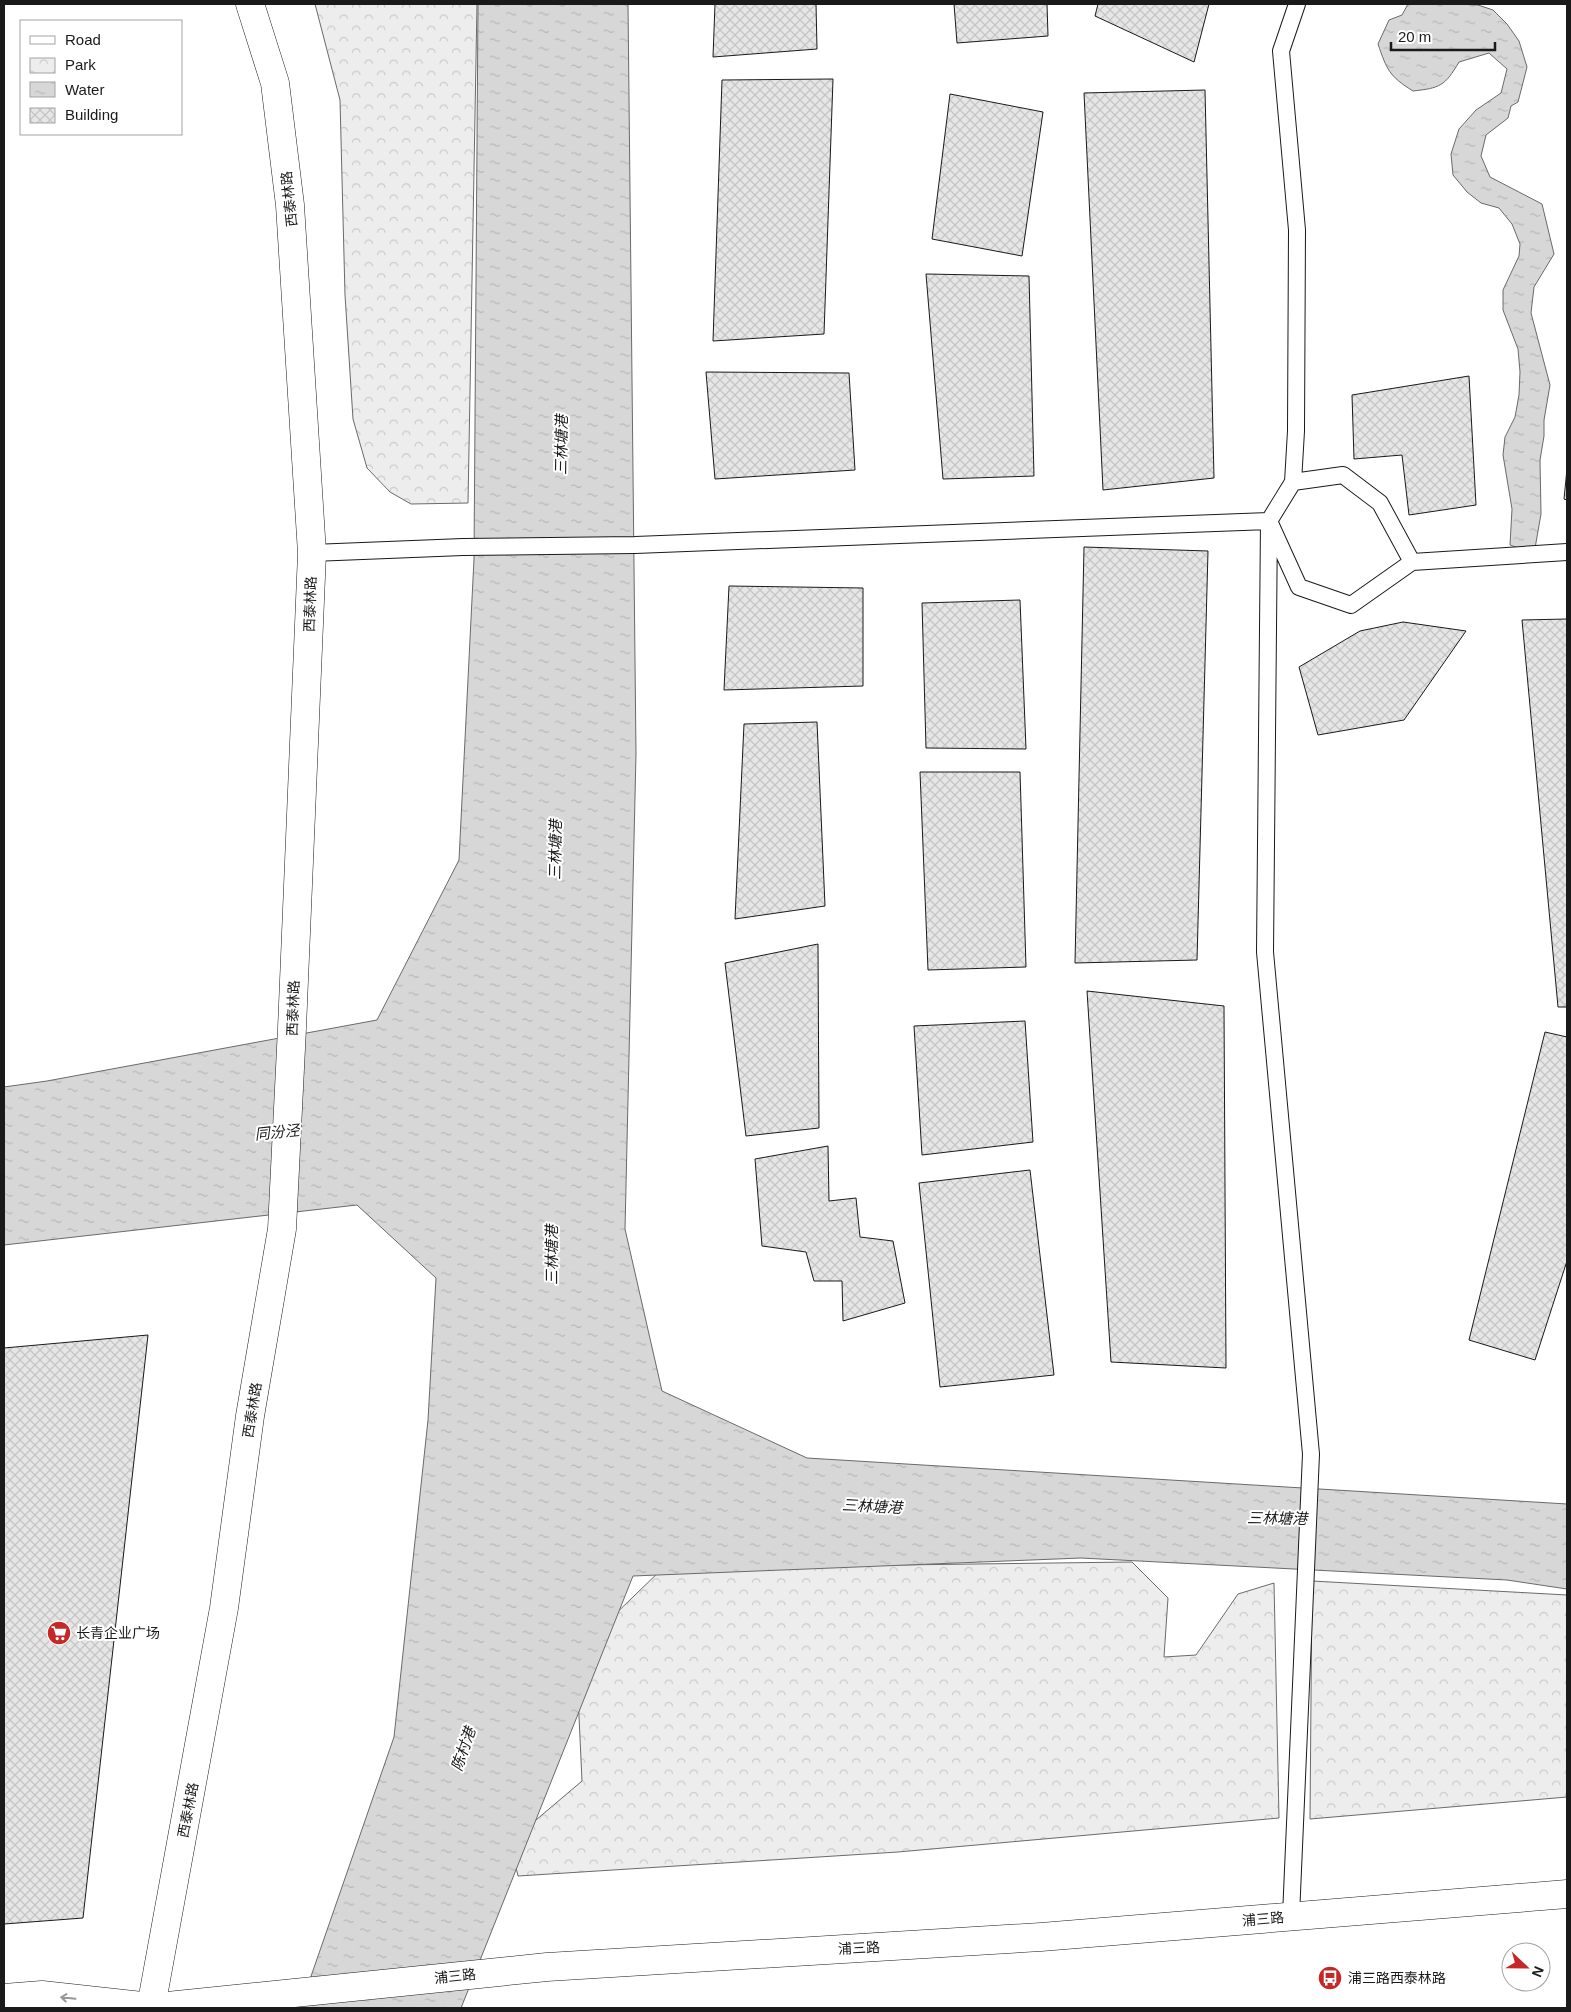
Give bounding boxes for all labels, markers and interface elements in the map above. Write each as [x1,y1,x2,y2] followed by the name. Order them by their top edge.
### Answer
[20,20,182,135] legend
[1391,20,1495,52] scale bar
[1398,28,1431,45] text: 20 m
[65,31,101,48] text: Road
[65,56,96,73] text: Park
[65,81,104,98] text: Water
[65,106,118,123] text: Building
[278,170,300,228] street label: 西泰林路
[552,413,570,475] water label: 三林塘港
[301,576,319,632] street label: 西泰林路
[546,818,564,880] water label: 三林塘港
[284,980,302,1036] street label: 西泰林路
[254,1121,302,1143] water label: 同汾泾
[543,1223,560,1285] water label: 三林塘港
[240,1381,264,1439] street label: 西泰林路
[842,1496,904,1516] water label: 三林塘港
[1247,1509,1309,1527] water label: 三林塘港
[46,1620,72,1646] supermarket icon: 长青企业广场
[76,1625,160,1641] place label: 长青企业广场
[448,1723,479,1773] water label: 陈村港
[175,1781,201,1839] street label: 西泰林路
[1241,1909,1285,1929] street label: 浦三路
[838,1939,880,1957] street label: 浦三路
[1501,1942,1551,1992] north arrow
[1529,1964,1547,1980] text: N
[1317,1965,1343,1991] bus stop icon: 浦三路西泰林路
[433,1966,477,1986] street label: 浦三路
[1348,1970,1446,1986] place label: 浦三路西泰林路
[61,1993,77,2003] one-way arrow

